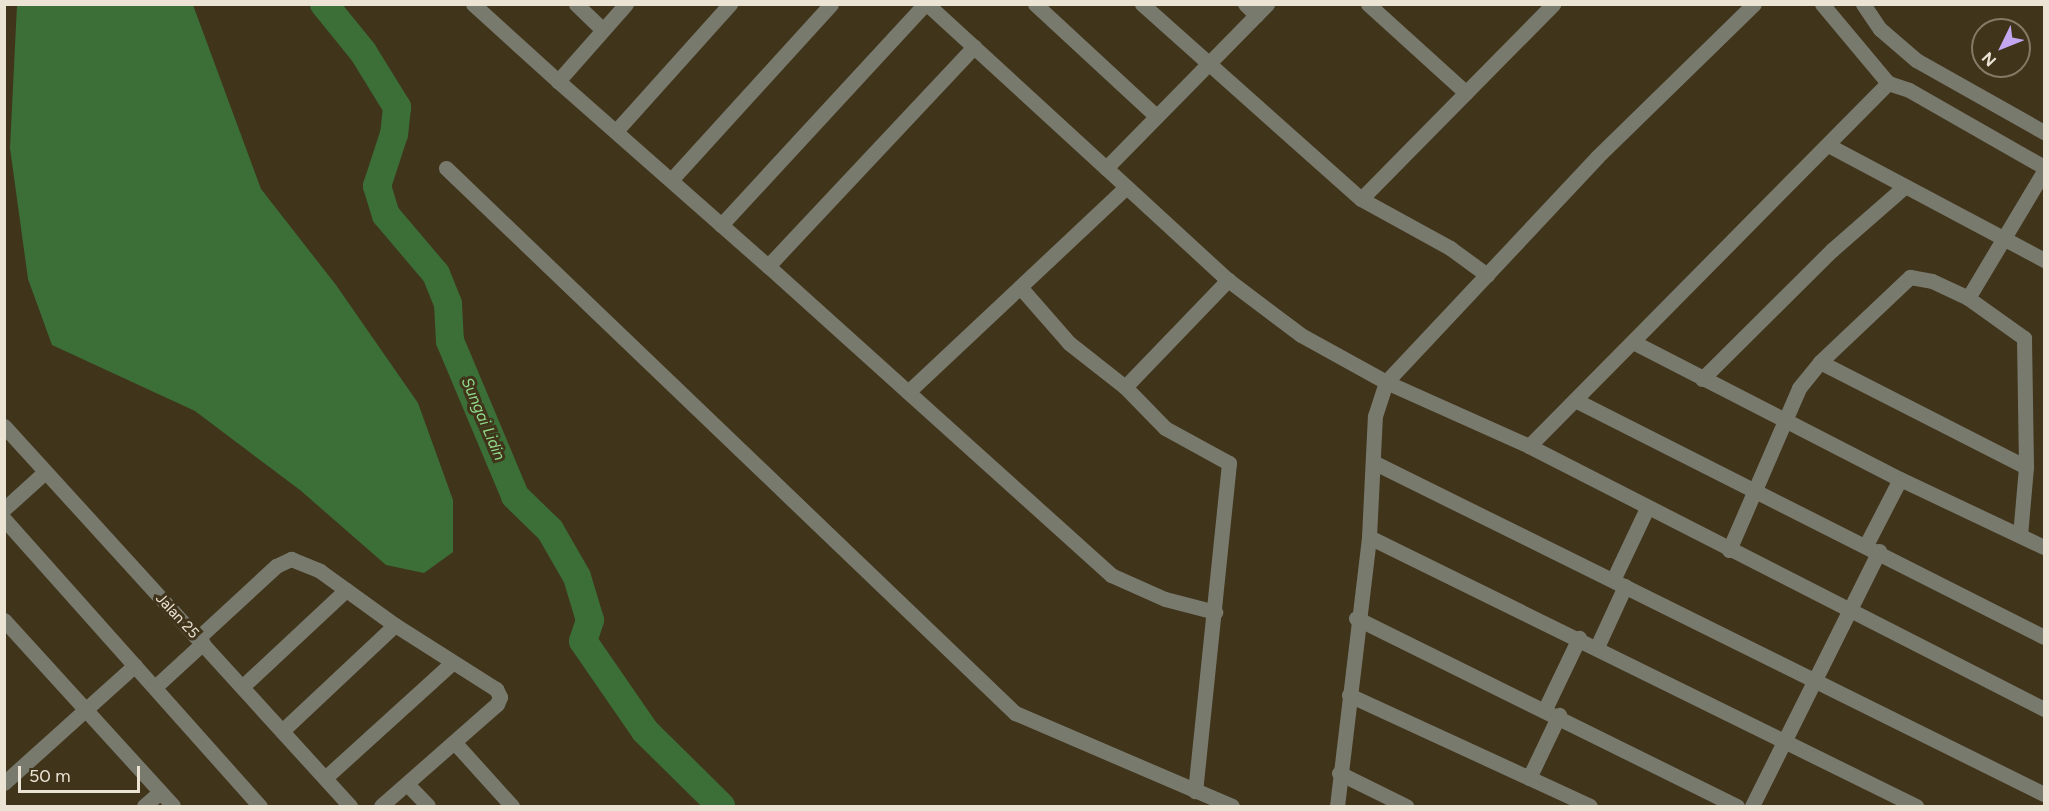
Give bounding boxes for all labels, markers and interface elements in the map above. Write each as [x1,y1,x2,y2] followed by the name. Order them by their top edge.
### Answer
[1971,18,2031,78] north arrow
[1978,48,2000,70] text: N
[457,375,509,463] water label: Sungai Lidin
[152,590,202,642] street label: Jalan 25
[21,754,142,792] scale bar
[29,765,71,787] text: 50 m

